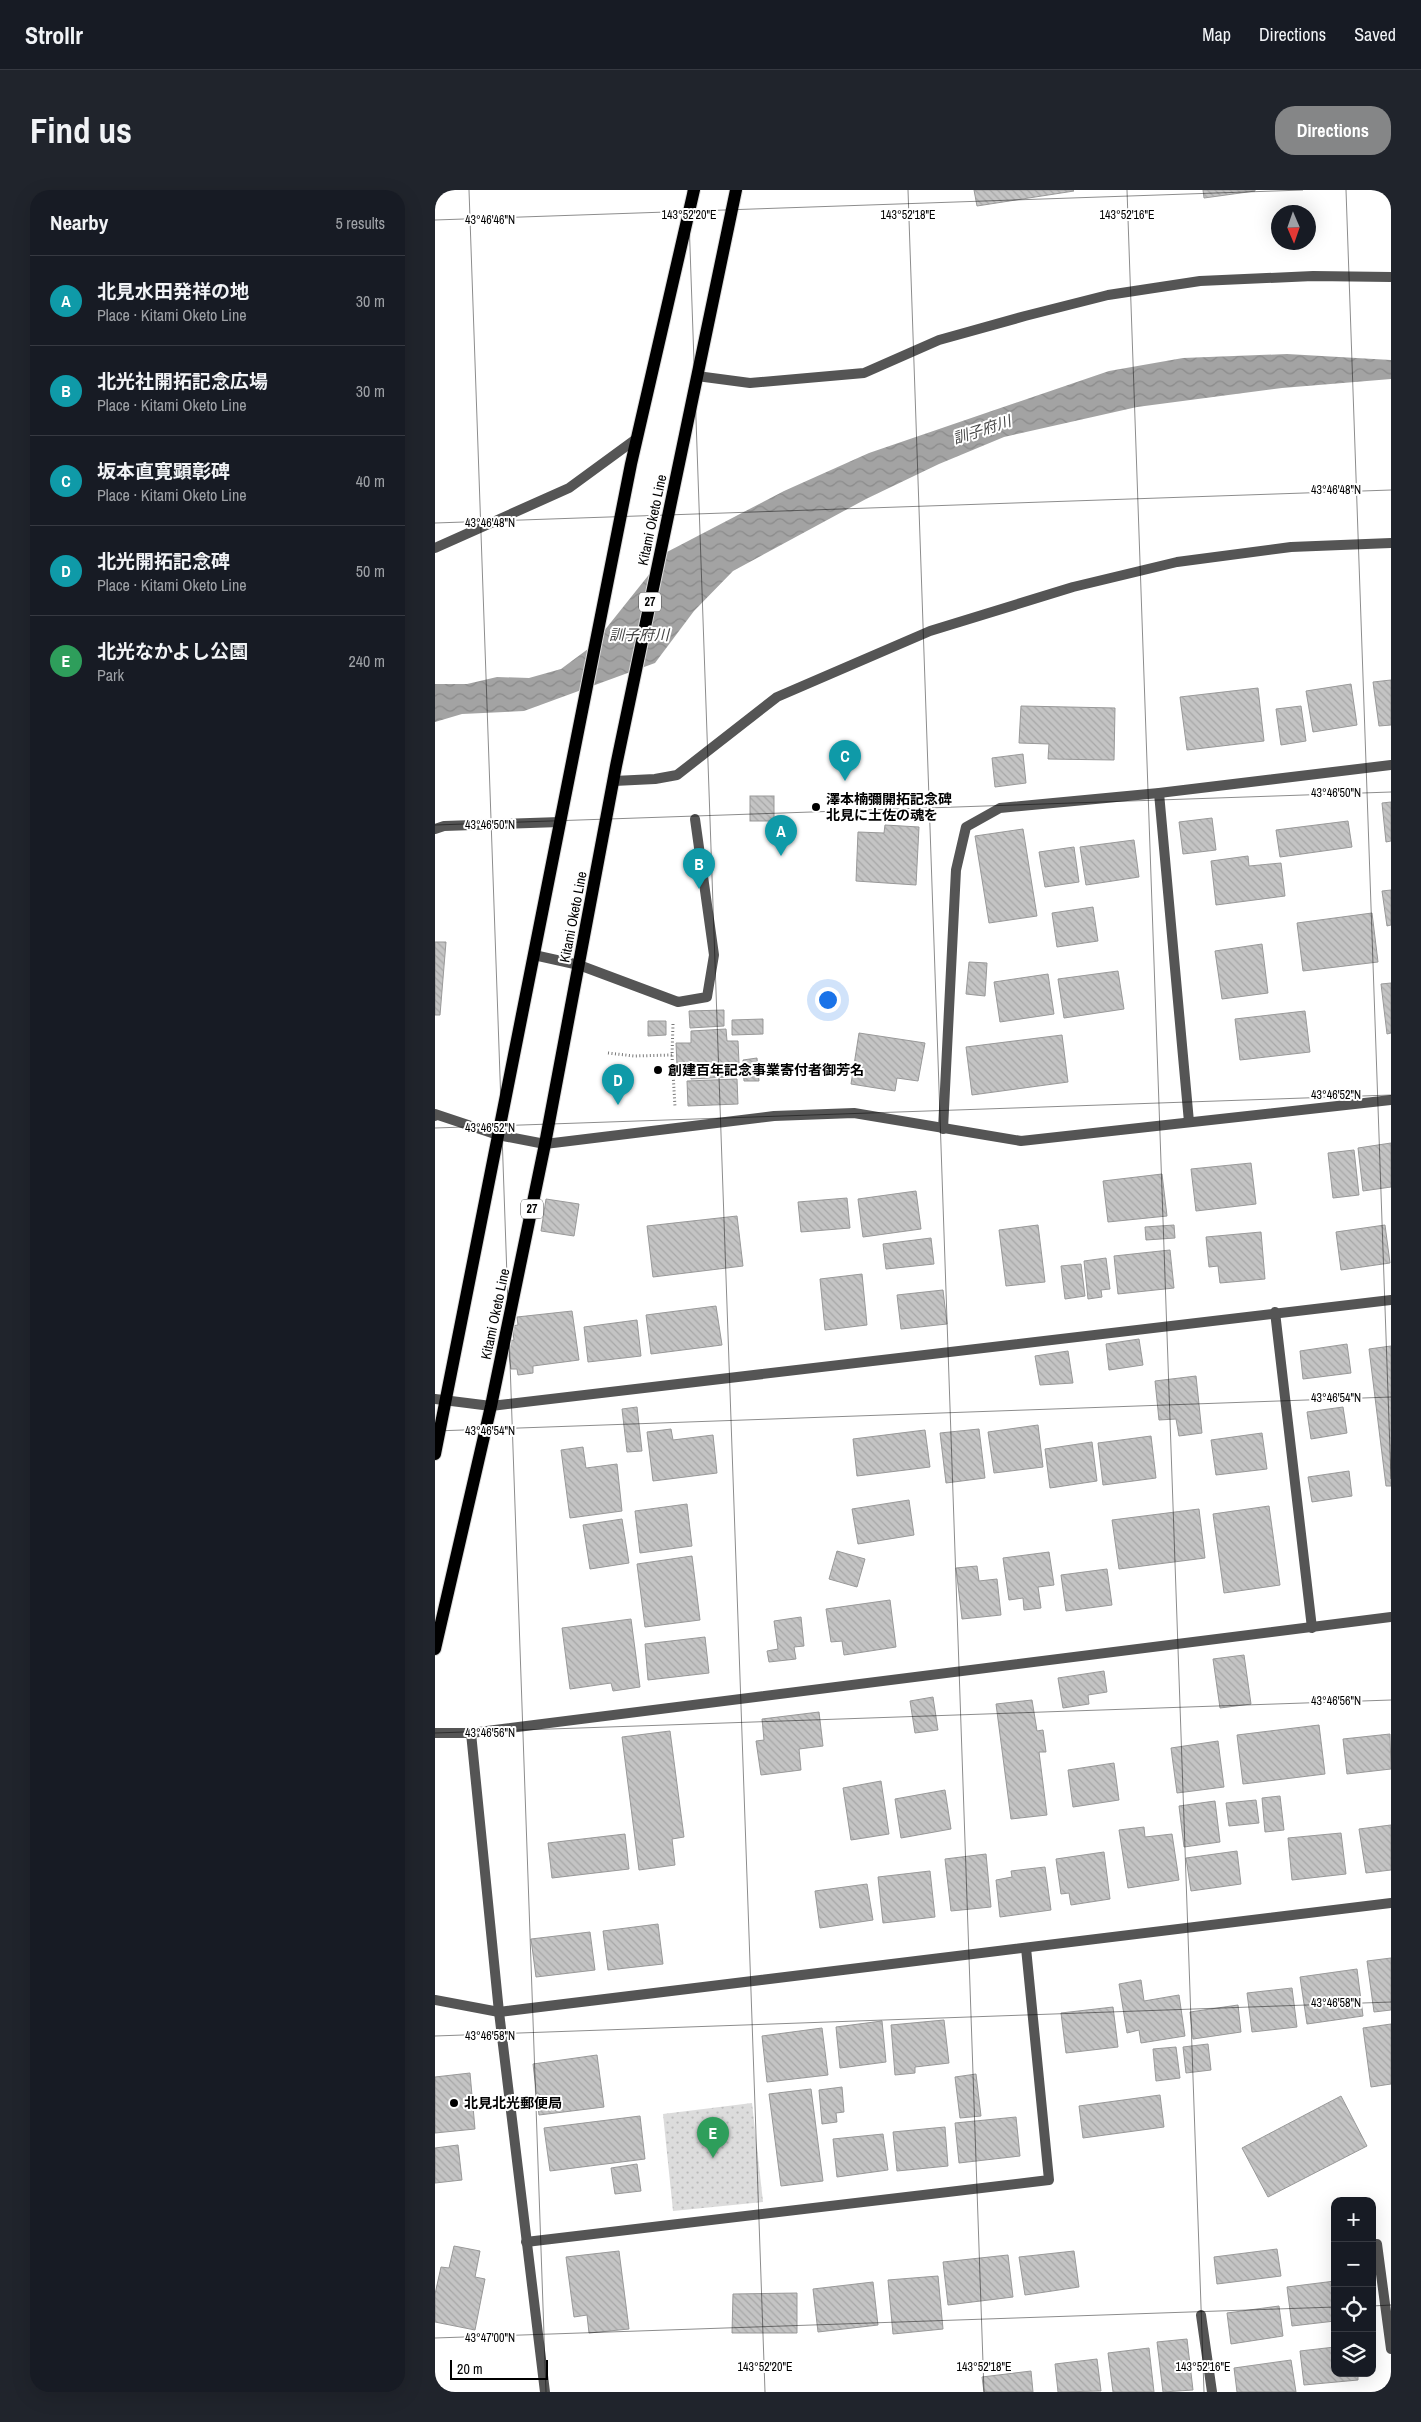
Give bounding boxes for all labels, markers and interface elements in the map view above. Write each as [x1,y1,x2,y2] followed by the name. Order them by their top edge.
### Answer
[25,19,83,51] text: Strollr
[1202,22,1231,47] text: Map
[1259,22,1326,47] text: Directions
[1354,22,1396,47] text: Saved
[1275,106,1391,155] button: Directions
[30,107,132,154] text: Find us
[1271,205,1316,250] north arrow
[661,207,717,223] text: 143°52'20"E
[880,207,936,223] text: 143°52'18"E
[1099,207,1155,223] text: 143°52'16"E
[50,208,108,237] text: Nearby
[335,212,385,234] text: 5 results
[465,212,515,228] text: 43°46'46"N
[97,278,249,304] text: 北見水田発祥の地
[61,290,71,312] text: A
[356,290,385,312] text: 30 m
[97,304,247,326] text: Place · Kitami Oketo Line
[97,368,268,394] text: 北光社開拓記念広場
[61,380,71,402] text: B
[356,380,385,402] text: 30 m
[97,394,247,416] text: Place · Kitami Oketo Line
[950,410,1016,449] water label: 訓子府川
[97,458,230,484] text: 坂本直寛顕彰碑
[61,470,71,492] text: C
[356,470,385,492] text: 40 m
[634,473,670,567] street label: Kitami Oketo Line
[1311,482,1361,498] text: 43°46'48"N
[97,484,247,506] text: Place · Kitami Oketo Line
[465,515,515,531] text: 43°46'48"N
[97,548,230,574] text: 北光開拓記念碑
[61,560,71,582] text: D
[356,560,385,582] text: 50 m
[97,574,247,596] text: Place · Kitami Oketo Line
[639,592,661,612] road number: 27
[609,624,671,645] water label: 訓子府川
[97,638,248,664] text: 北光なかよし公園
[62,650,70,672] text: E
[349,650,385,672] text: 240 m
[97,664,124,686] text: Park
[829,740,861,781] pin: C
[1311,785,1361,801] text: 43°46'50"N
[826,790,952,824] place label: 澤本楠彌開拓記念碑 北見に土佐の魂を
[810,801,822,813] marker: 澤本楠彌開拓記念碑 北見に土佐の魂を
[765,815,797,856] pin: A
[465,817,515,833] text: 43°46'50"N
[683,848,715,889] pin: B
[555,870,591,964] street label: Kitami Oketo Line
[815,987,841,1013] your location
[668,1061,864,1079] place label: 創建百年記念事業寄付者御芳名
[602,1064,634,1105] pin: D
[652,1064,664,1076] marker: 創建百年記念事業寄付者御芳名
[1311,1087,1361,1103] text: 43°46'52"N
[465,1120,515,1136] text: 43°46'52"N
[521,1200,543,1218] road number: 27
[477,1267,513,1361] street label: Kitami Oketo Line
[1311,1390,1361,1406] text: 43°46'54"N
[465,1423,515,1439] text: 43°46'54"N
[1311,1693,1361,1709] text: 43°46'56"N
[465,1725,515,1741] text: 43°46'56"N
[1311,1995,1361,2011] text: 43°46'58"N
[465,2028,515,2044] text: 43°46'58"N
[464,2094,562,2112] place label: 北見北光郵便局
[448,2097,460,2109] marker: 北見北光郵便局
[697,2117,729,2158] pin: E
[1331,2197,1376,2377] map controls
[1331,2197,1376,2242] button: +
[1331,2242,1376,2287] button: −
[1331,2287,1376,2332] button: locate
[465,2330,515,2346] text: 43°47'00"N
[1331,2332,1376,2377] button: layers
[450,2357,547,2380] scale bar
[737,2359,793,2375] text: 143°52'20"E
[956,2359,1012,2375] text: 143°52'18"E
[1175,2359,1231,2375] text: 143°52'16"E
[457,2360,483,2378] text: 20 m

